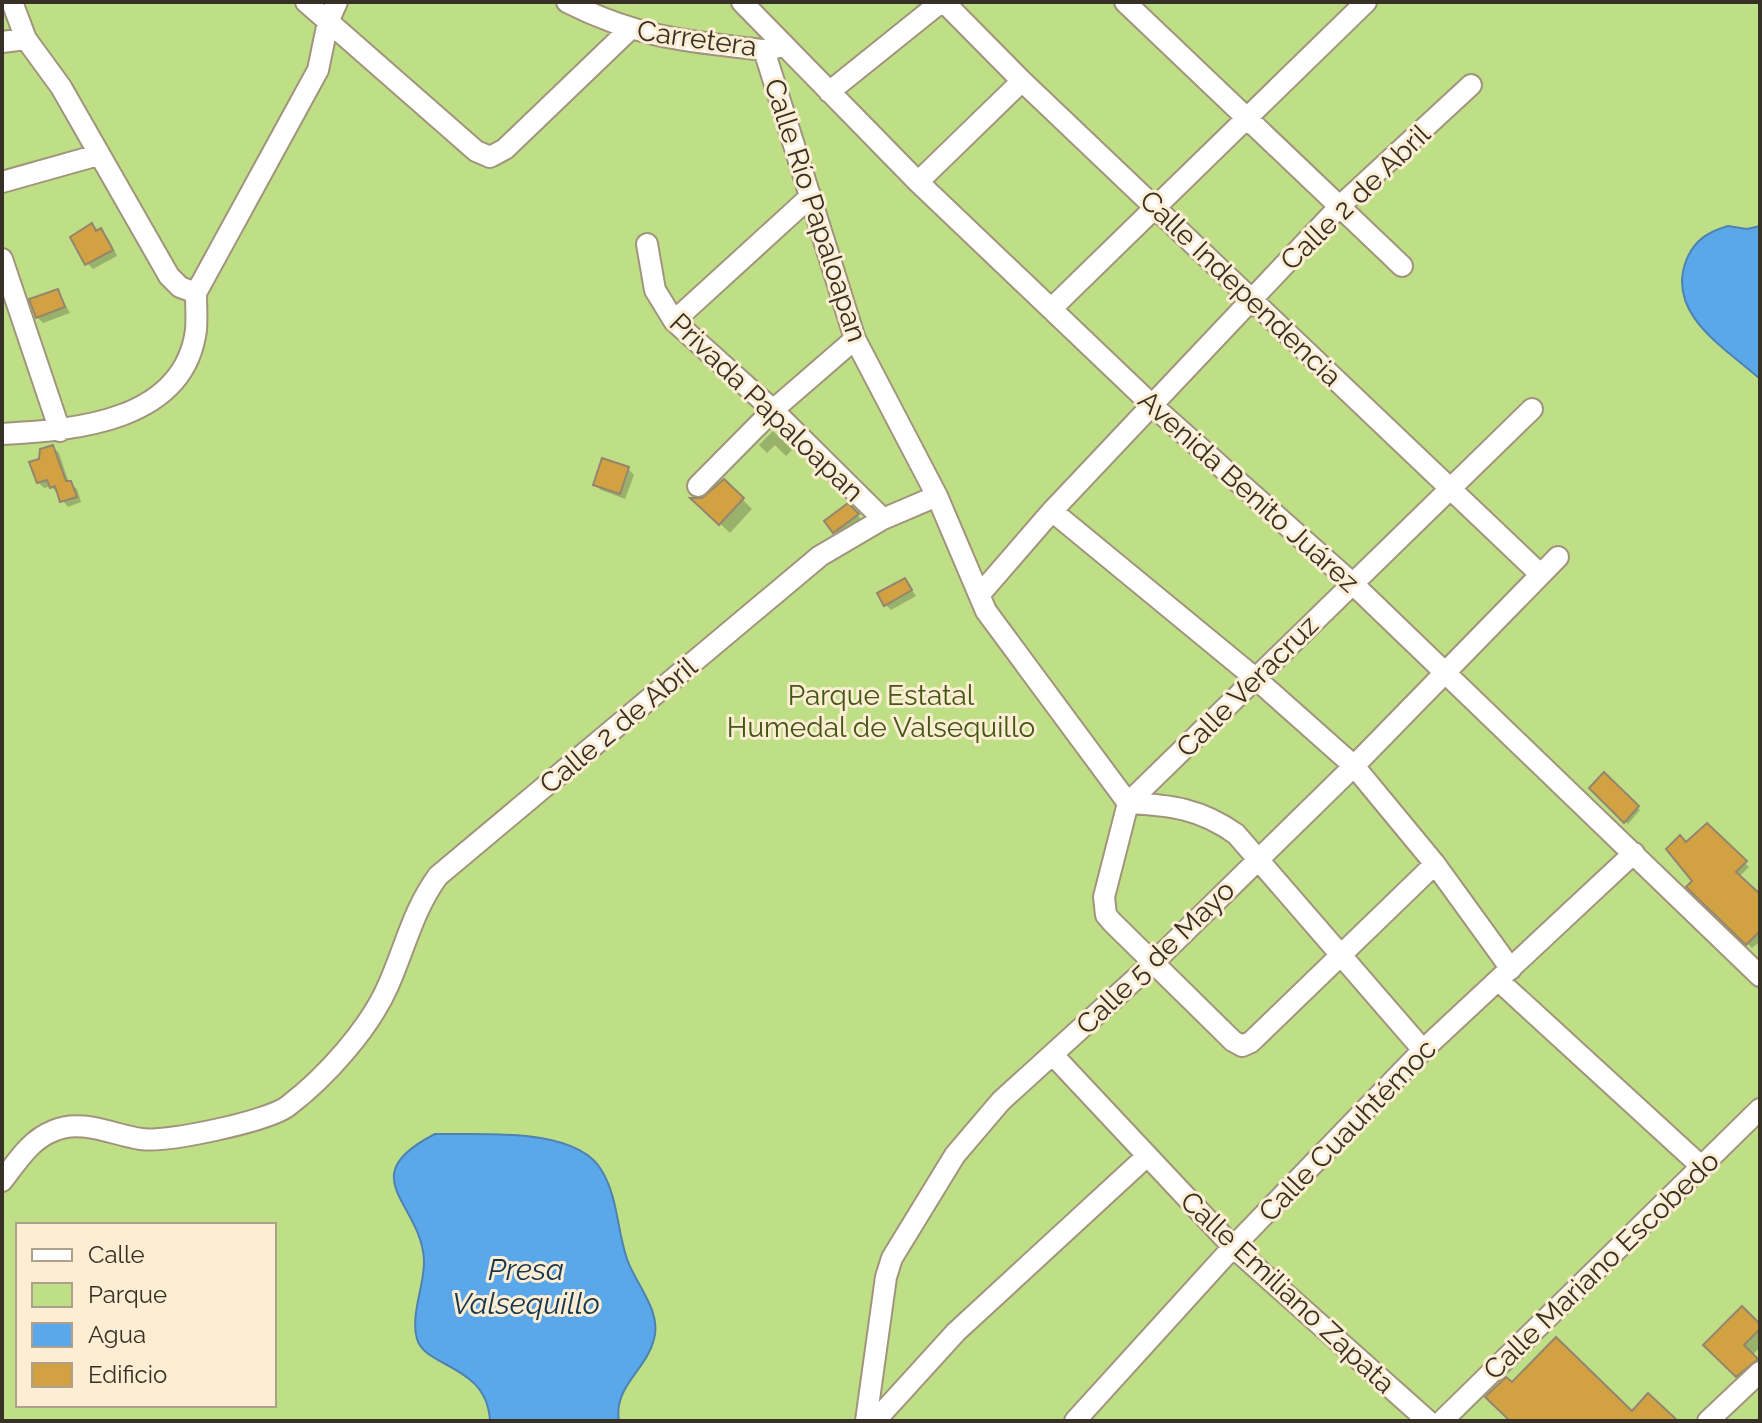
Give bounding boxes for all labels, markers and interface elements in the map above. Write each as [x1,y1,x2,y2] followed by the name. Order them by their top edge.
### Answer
[635,14,759,63] street label: Carretera
[757,74,874,346] street label: Calle Río Papaloapan
[1274,118,1437,277] street label: Calle 2 de Abril
[1133,184,1348,393] street label: Calle Independencia
[663,306,870,508] street label: Privada Papaloapan
[1132,384,1366,599] street label: Avenida Benito Juárez
[1170,609,1325,764] street label: Calle Veracruz
[533,650,704,801] street label: Calle 2 de Abril
[727,679,1035,744] park label: Parque Estatal Humedal de Valsequillo
[1069,874,1241,1041] street label: Calle 5 de Mayo
[1252,1032,1443,1228] street label: Calle Cuauhtémoc
[1477,1144,1726,1386] street label: Calle Mariano Escobedo
[1174,1184,1402,1400] street label: Calle Emiliano Zapata
[16,1223,276,1407] legend
[88,1240,145,1269] text: Calle
[452,1252,600,1321] water label: Presa Valsequillo
[88,1280,167,1309] text: Parque
[88,1320,146,1349] text: Agua
[88,1360,167,1389] text: Edificio

